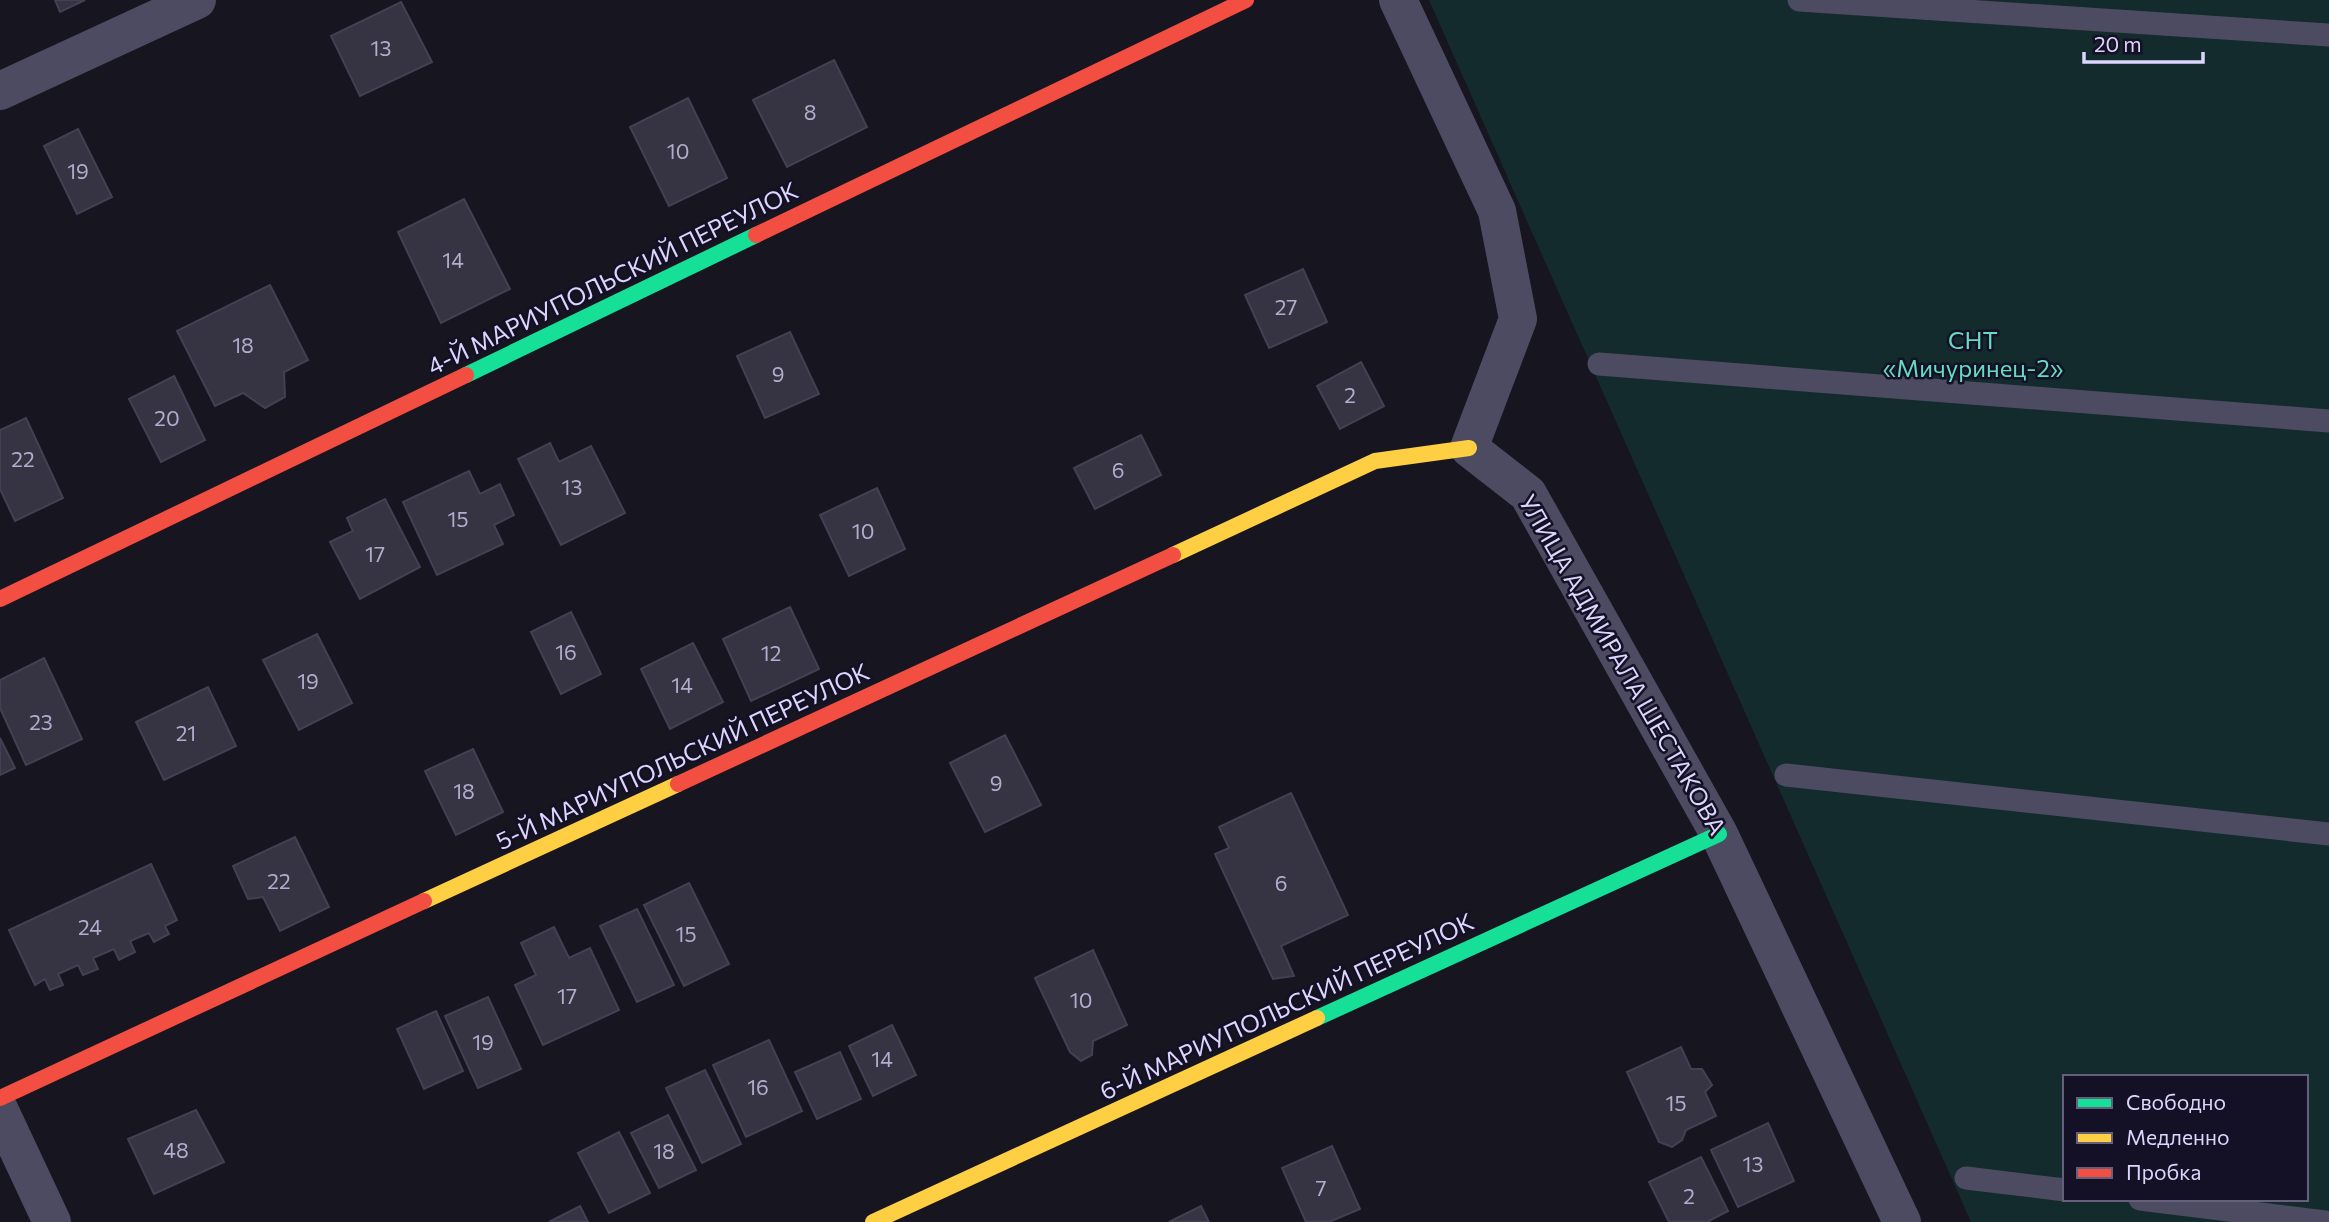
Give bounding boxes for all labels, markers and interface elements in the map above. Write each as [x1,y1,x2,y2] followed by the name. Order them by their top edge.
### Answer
[2084,21,2203,65] scale bar
[2094,31,2142,56] text: 20 m
[371,35,391,60] house number: 13
[804,99,816,124] house number: 8
[667,138,689,163] house number: 10
[67,158,89,183] house number: 19
[422,175,802,380] street label: 4-Й МАРИУПОЛЬСКИЙ ПЕРЕУЛОК
[442,247,464,272] house number: 14
[1275,294,1297,319] house number: 27
[1883,325,2063,382] park label: СНТ «Мичуринец-2»
[232,332,254,357] house number: 18
[772,361,784,386] house number: 9
[1344,382,1356,407] house number: 2
[154,405,180,430] house number: 20
[11,446,35,471] house number: 22
[1112,457,1124,482] house number: 6
[562,474,582,499] house number: 13
[1514,489,1733,840] street label: УЛИЦА АДМИРАЛА ШЕСТАКОВА
[447,506,469,531] house number: 15
[852,518,874,543] house number: 10
[365,541,385,566] house number: 17
[555,639,577,664] house number: 16
[761,640,781,665] house number: 12
[491,656,874,855] street label: 5-Й МАРИУПОЛЬСКИЙ ПЕРЕУЛОК
[297,668,319,693] house number: 19
[671,672,693,697] house number: 14
[29,709,53,734] house number: 23
[176,720,196,745] house number: 21
[990,770,1002,795] house number: 9
[453,778,475,803] house number: 18
[267,868,291,893] house number: 22
[1275,870,1287,895] house number: 6
[1095,906,1478,1105] street label: 6-Й МАРИУПОЛЬСКИЙ ПЕРЕУЛОК
[78,914,102,939] house number: 24
[675,921,697,946] house number: 15
[557,983,577,1008] house number: 17
[1070,987,1092,1012] house number: 10
[472,1029,494,1054] house number: 19
[871,1046,893,1071] house number: 14
[747,1074,769,1099] house number: 16
[2063,1075,2308,1201] legend
[2126,1089,2226,1114] text: Свободно
[1665,1090,1687,1115] house number: 15
[2126,1124,2230,1149] text: Медленно
[163,1137,189,1162] house number: 48
[653,1138,675,1163] house number: 18
[1743,1151,1763,1176] house number: 13
[2126,1159,2201,1184] text: Пробка
[1315,1175,1327,1200] house number: 7
[1683,1183,1695,1208] house number: 2

